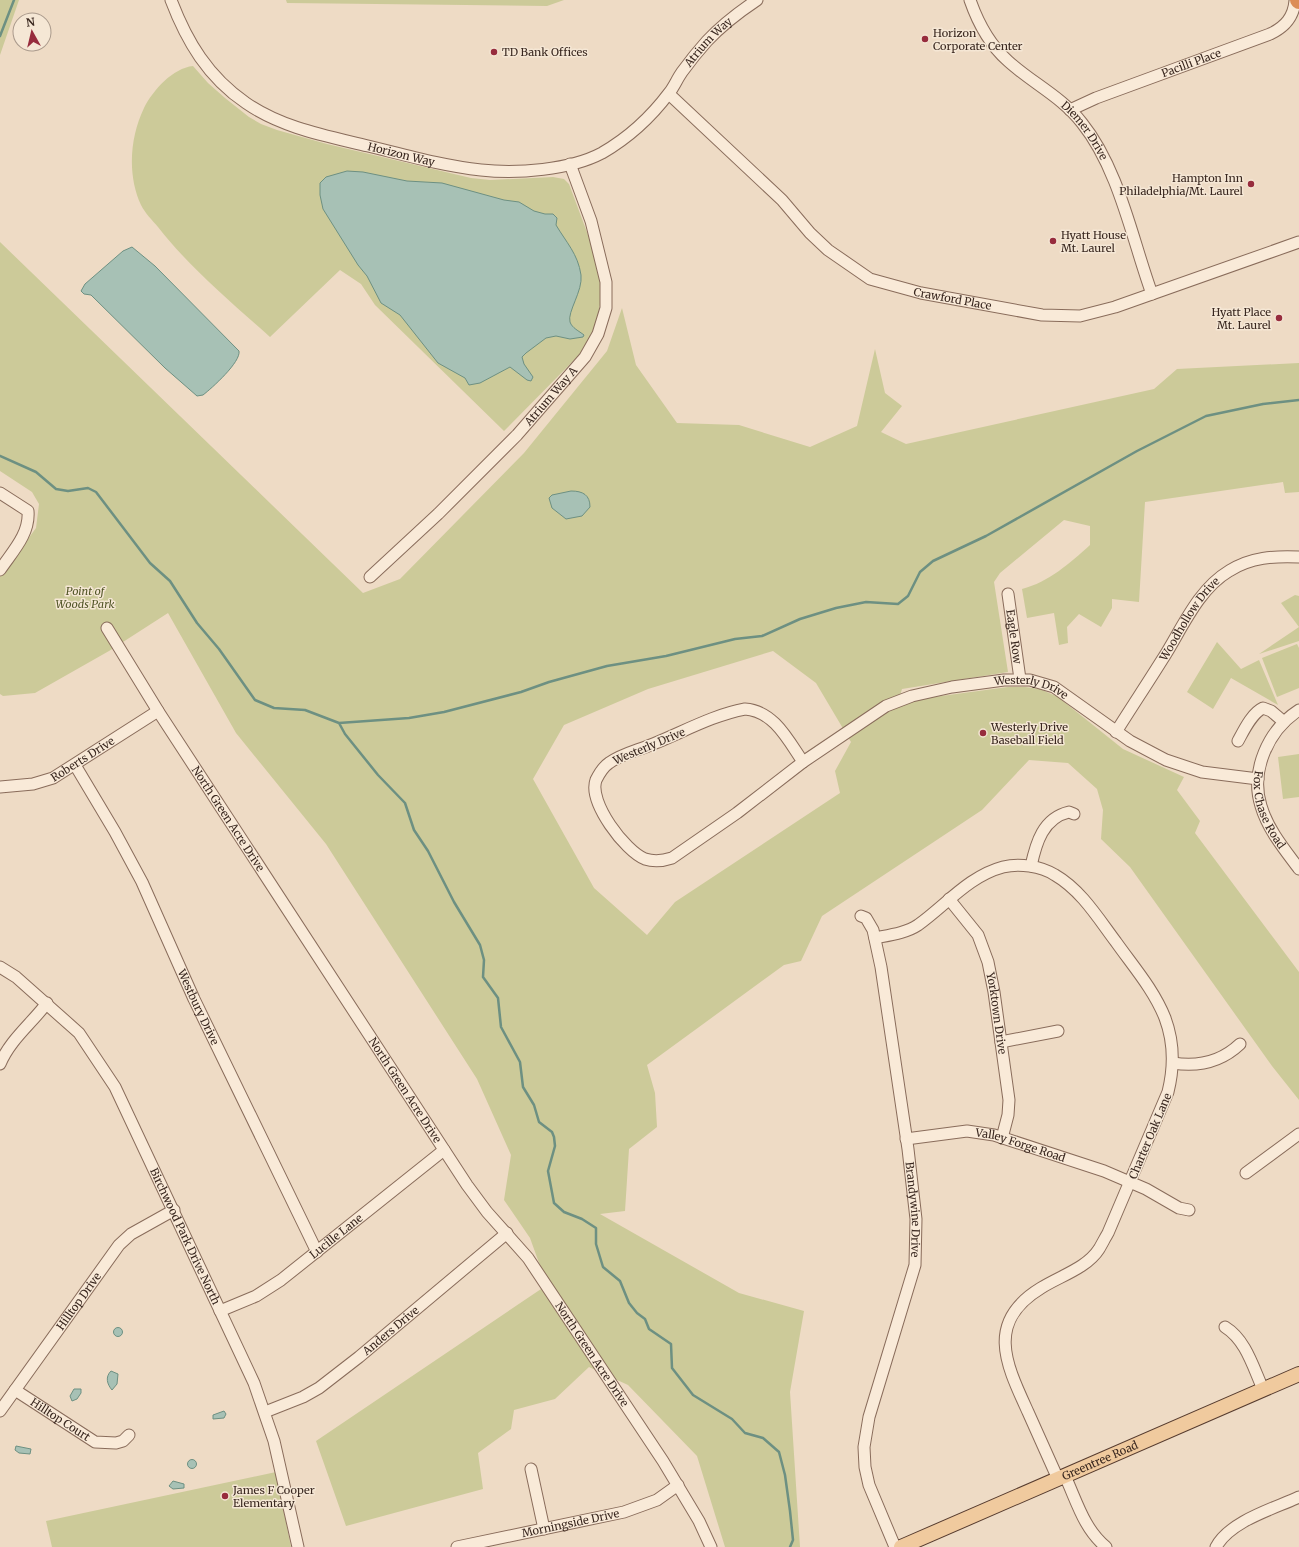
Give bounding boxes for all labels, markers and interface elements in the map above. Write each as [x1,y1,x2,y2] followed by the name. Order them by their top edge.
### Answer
[12,12,52,52] north arrow
[681,14,735,70] street label: Atrium Way
[25,15,36,30] text: N
[933,26,1023,53] place label: Horizon Corporate Center
[920,34,930,44] marker: Horizon Corporate Center
[502,45,588,59] place label: TD Bank Offices
[1159,46,1223,80] street label: Pacilli Place
[489,47,499,57] marker: TD Bank Offices
[1058,98,1111,163] street label: Diemer Drive
[366,139,437,169] street label: Horizon Way
[1119,171,1244,198] place label: Hampton Inn Philadelphia/Mt. Laurel
[1246,179,1256,189] marker: Hampton Inn Philadelphia/Mt. Laurel
[1061,228,1126,255] place label: Hyatt House Mt. Laurel
[1048,236,1058,246] marker: Hyatt House Mt. Laurel
[912,284,993,313] street label: Crawford Place
[1212,305,1272,332] place label: Hyatt Place Mt. Laurel
[1274,313,1284,323] marker: Hyatt Place Mt. Laurel
[521,364,581,429] street label: Atrium Way A
[1156,574,1222,664] street label: Woodhollow Drive
[56,584,114,611] park label: Point of Woods Park
[1003,608,1025,665] street label: Eagle Row
[992,673,1071,702] street label: Westerly Drive
[990,720,1068,747] place label: Westerly Drive Baseball Field
[610,724,687,768] street label: Westerly Drive
[978,728,988,738] marker: Westerly Drive Baseball Field
[48,734,117,785] street label: Roberts Drive
[189,763,268,874] street label: North Green Acre Drive
[1251,770,1289,852] street label: Fox Chase Road
[174,966,222,1047] street label: Westbury Drive
[983,970,1010,1055] street label: Yorktown Drive
[366,1035,445,1146] street label: North Green Acre Drive
[1126,1091,1175,1181] street label: Charter Oak Lane
[974,1125,1068,1165] street label: Valley Forge Road
[903,1161,923,1258] street label: Brandywine Drive
[147,1166,224,1308] street label: Birchwood Park Drive North
[307,1211,366,1262] street label: Lucille Lane
[53,1270,104,1333] street label: Hilltop Drive
[552,1299,632,1409] street label: North Green Acre Drive
[359,1303,422,1359] street label: Anders Drive
[28,1395,93,1444] street label: Hilltop Court
[1060,1438,1140,1483] street label: Greentree Road
[232,1483,315,1510] place label: James F Cooper Elementary
[220,1491,230,1501] marker: James F Cooper Elementary
[520,1506,621,1540] street label: Morningside Drive

